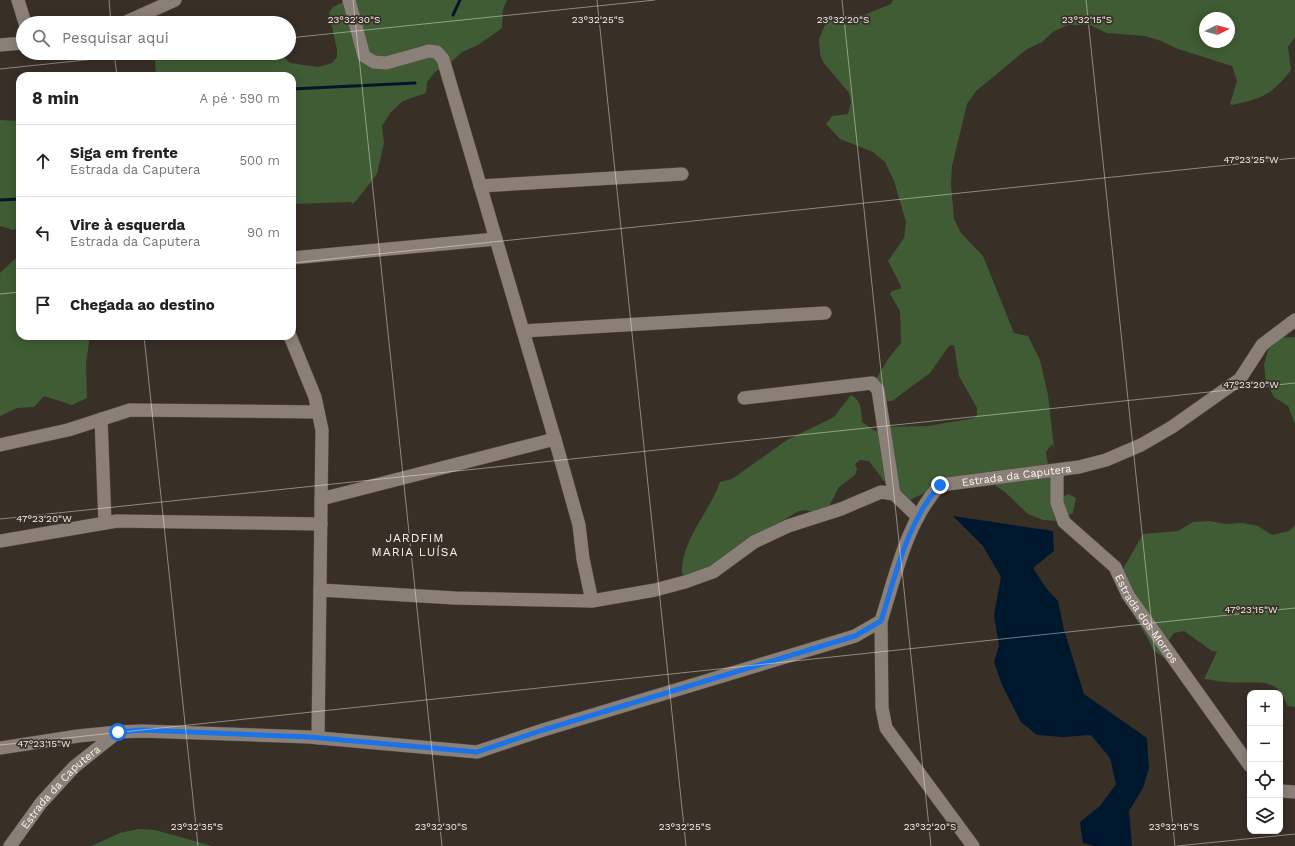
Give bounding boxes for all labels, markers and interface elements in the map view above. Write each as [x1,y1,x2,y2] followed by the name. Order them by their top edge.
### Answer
[1199,12,1235,48] north arrow
[328,14,380,25] text: 23°32'30"S
[572,14,624,25] text: 23°32'25"S
[817,14,869,25] text: 23°32'20"S
[1062,14,1112,25] text: 23°32'15"S
[16,16,296,60] search box
[30,27,52,49] icon: search
[62,29,169,47] text: Pesquisar aqui
[32,88,79,108] text: 8 min
[200,91,280,106] text: A pé · 590 m
[70,144,178,162] text: Siga em frente
[32,150,54,172] icon: ahead
[239,153,280,168] text: 500 m
[1223,154,1279,165] text: 47°23'25"W
[70,162,200,177] text: Estrada da Caputera
[70,216,185,234] text: Vire à esquerda
[32,222,54,244] icon: left
[247,225,280,240] text: 90 m
[70,234,200,249] text: Estrada da Caputera
[32,294,54,316] icon: arrive
[70,296,215,314] text: Chegada ao destino
[1223,379,1279,390] text: 47°23'20"W
[961,462,1072,489] street label: Estrada da Caputera
[931,476,949,494] route end
[16,513,72,524] text: 47°23'20"W
[372,531,458,559] district label: JARDFIM MARIA LUÍSA
[1112,572,1181,666] street label: Estrada dos Morros
[1224,604,1278,615] text: 47°23'15"W
[1247,690,1283,834] map controls
[1247,690,1283,726] button: +
[109,723,127,741] route start
[1247,726,1283,762] button: −
[17,738,71,749] text: 47°23'15"W
[18,743,103,832] street label: Estrada da Caputera
[1247,762,1283,798] button: locate
[1247,798,1283,834] button: layers
[171,821,223,832] text: 23°32'35"S
[415,821,467,832] text: 23°32'30"S
[659,821,711,832] text: 23°32'25"S
[904,821,956,832] text: 23°32'20"S
[1149,821,1199,832] text: 23°32'15"S

